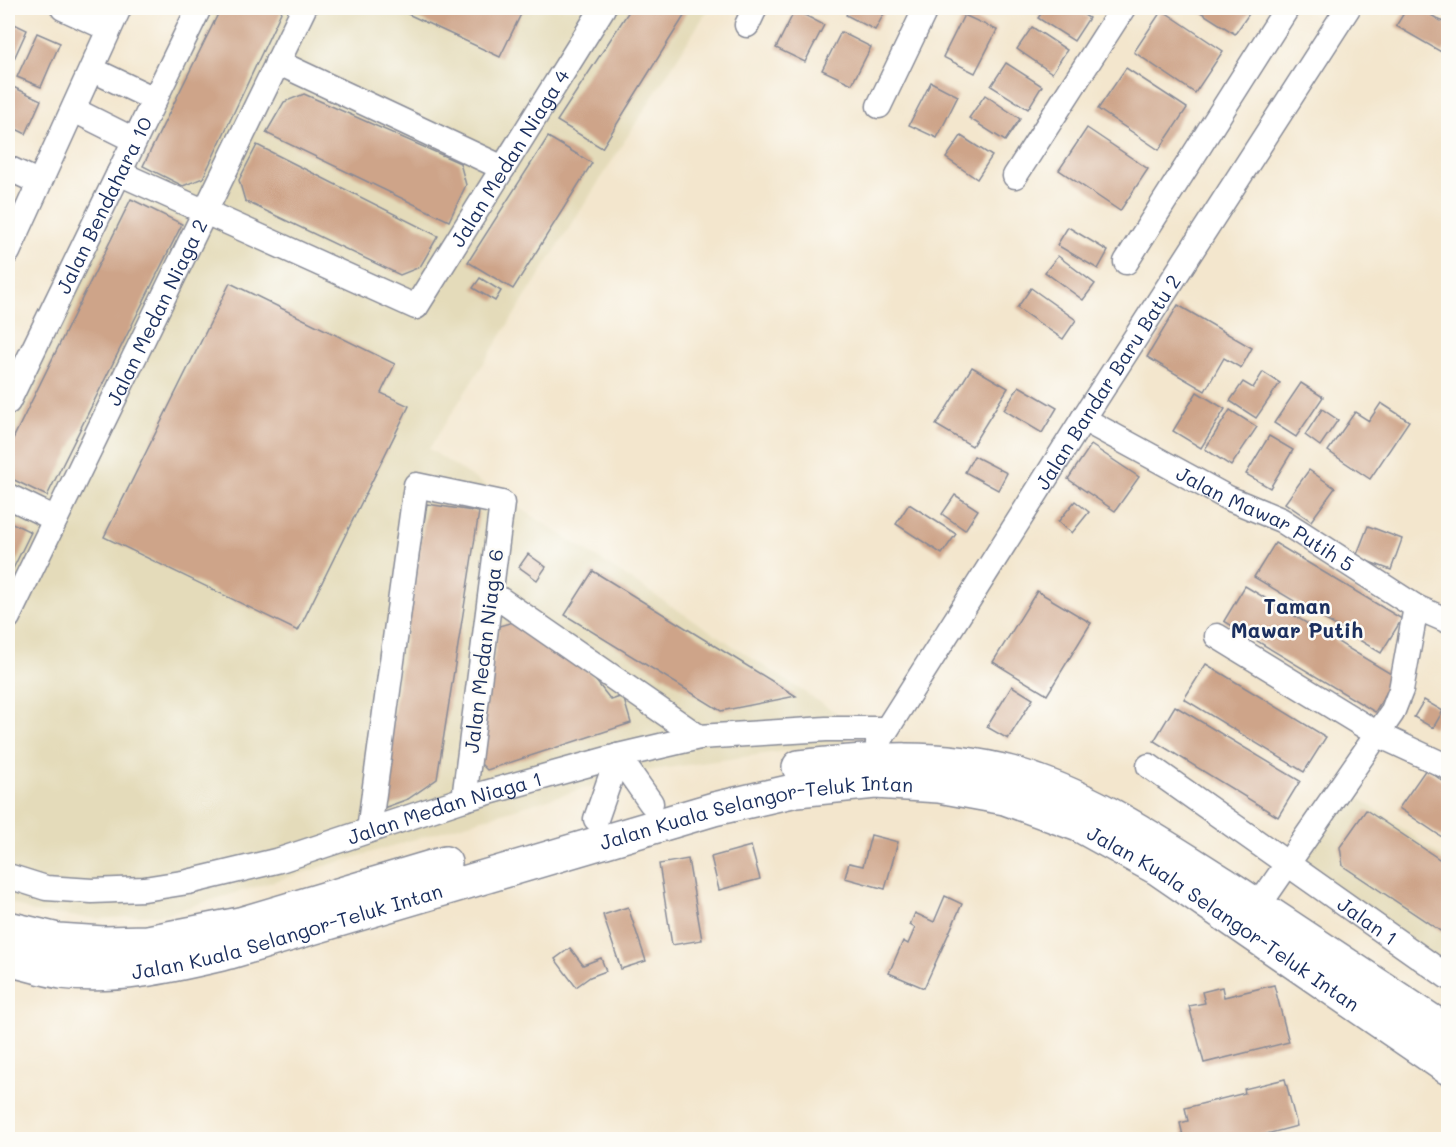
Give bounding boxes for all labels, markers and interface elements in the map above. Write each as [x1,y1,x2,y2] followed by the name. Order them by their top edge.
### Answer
[444,64,575,251] street label: Jalan Medan Niaga 4
[50,112,157,298] street label: Jalan Bendahara 10
[100,214,213,410] street label: Jalan Medan Niaga 2
[1029,269,1186,494] street label: Jalan Bandar Baru Batu 2
[1172,460,1359,577] street label: Jalan Mawar Putih 5
[458,548,508,754] street label: Jalan Medan Niaga 6
[1231,592,1363,643] district label: Taman Mawar Putih
[344,765,545,850] street label: Jalan Medan Niaga 1
[596,769,914,855] street label: Jalan Kuala Selangor-Teluk Intan
[1083,819,1365,1017] street label: Jalan Kuala Selangor-Teluk Intan
[130,877,445,984] street label: Jalan Kuala Selangor-Teluk Intan
[1333,890,1403,951] street label: Jalan 1

